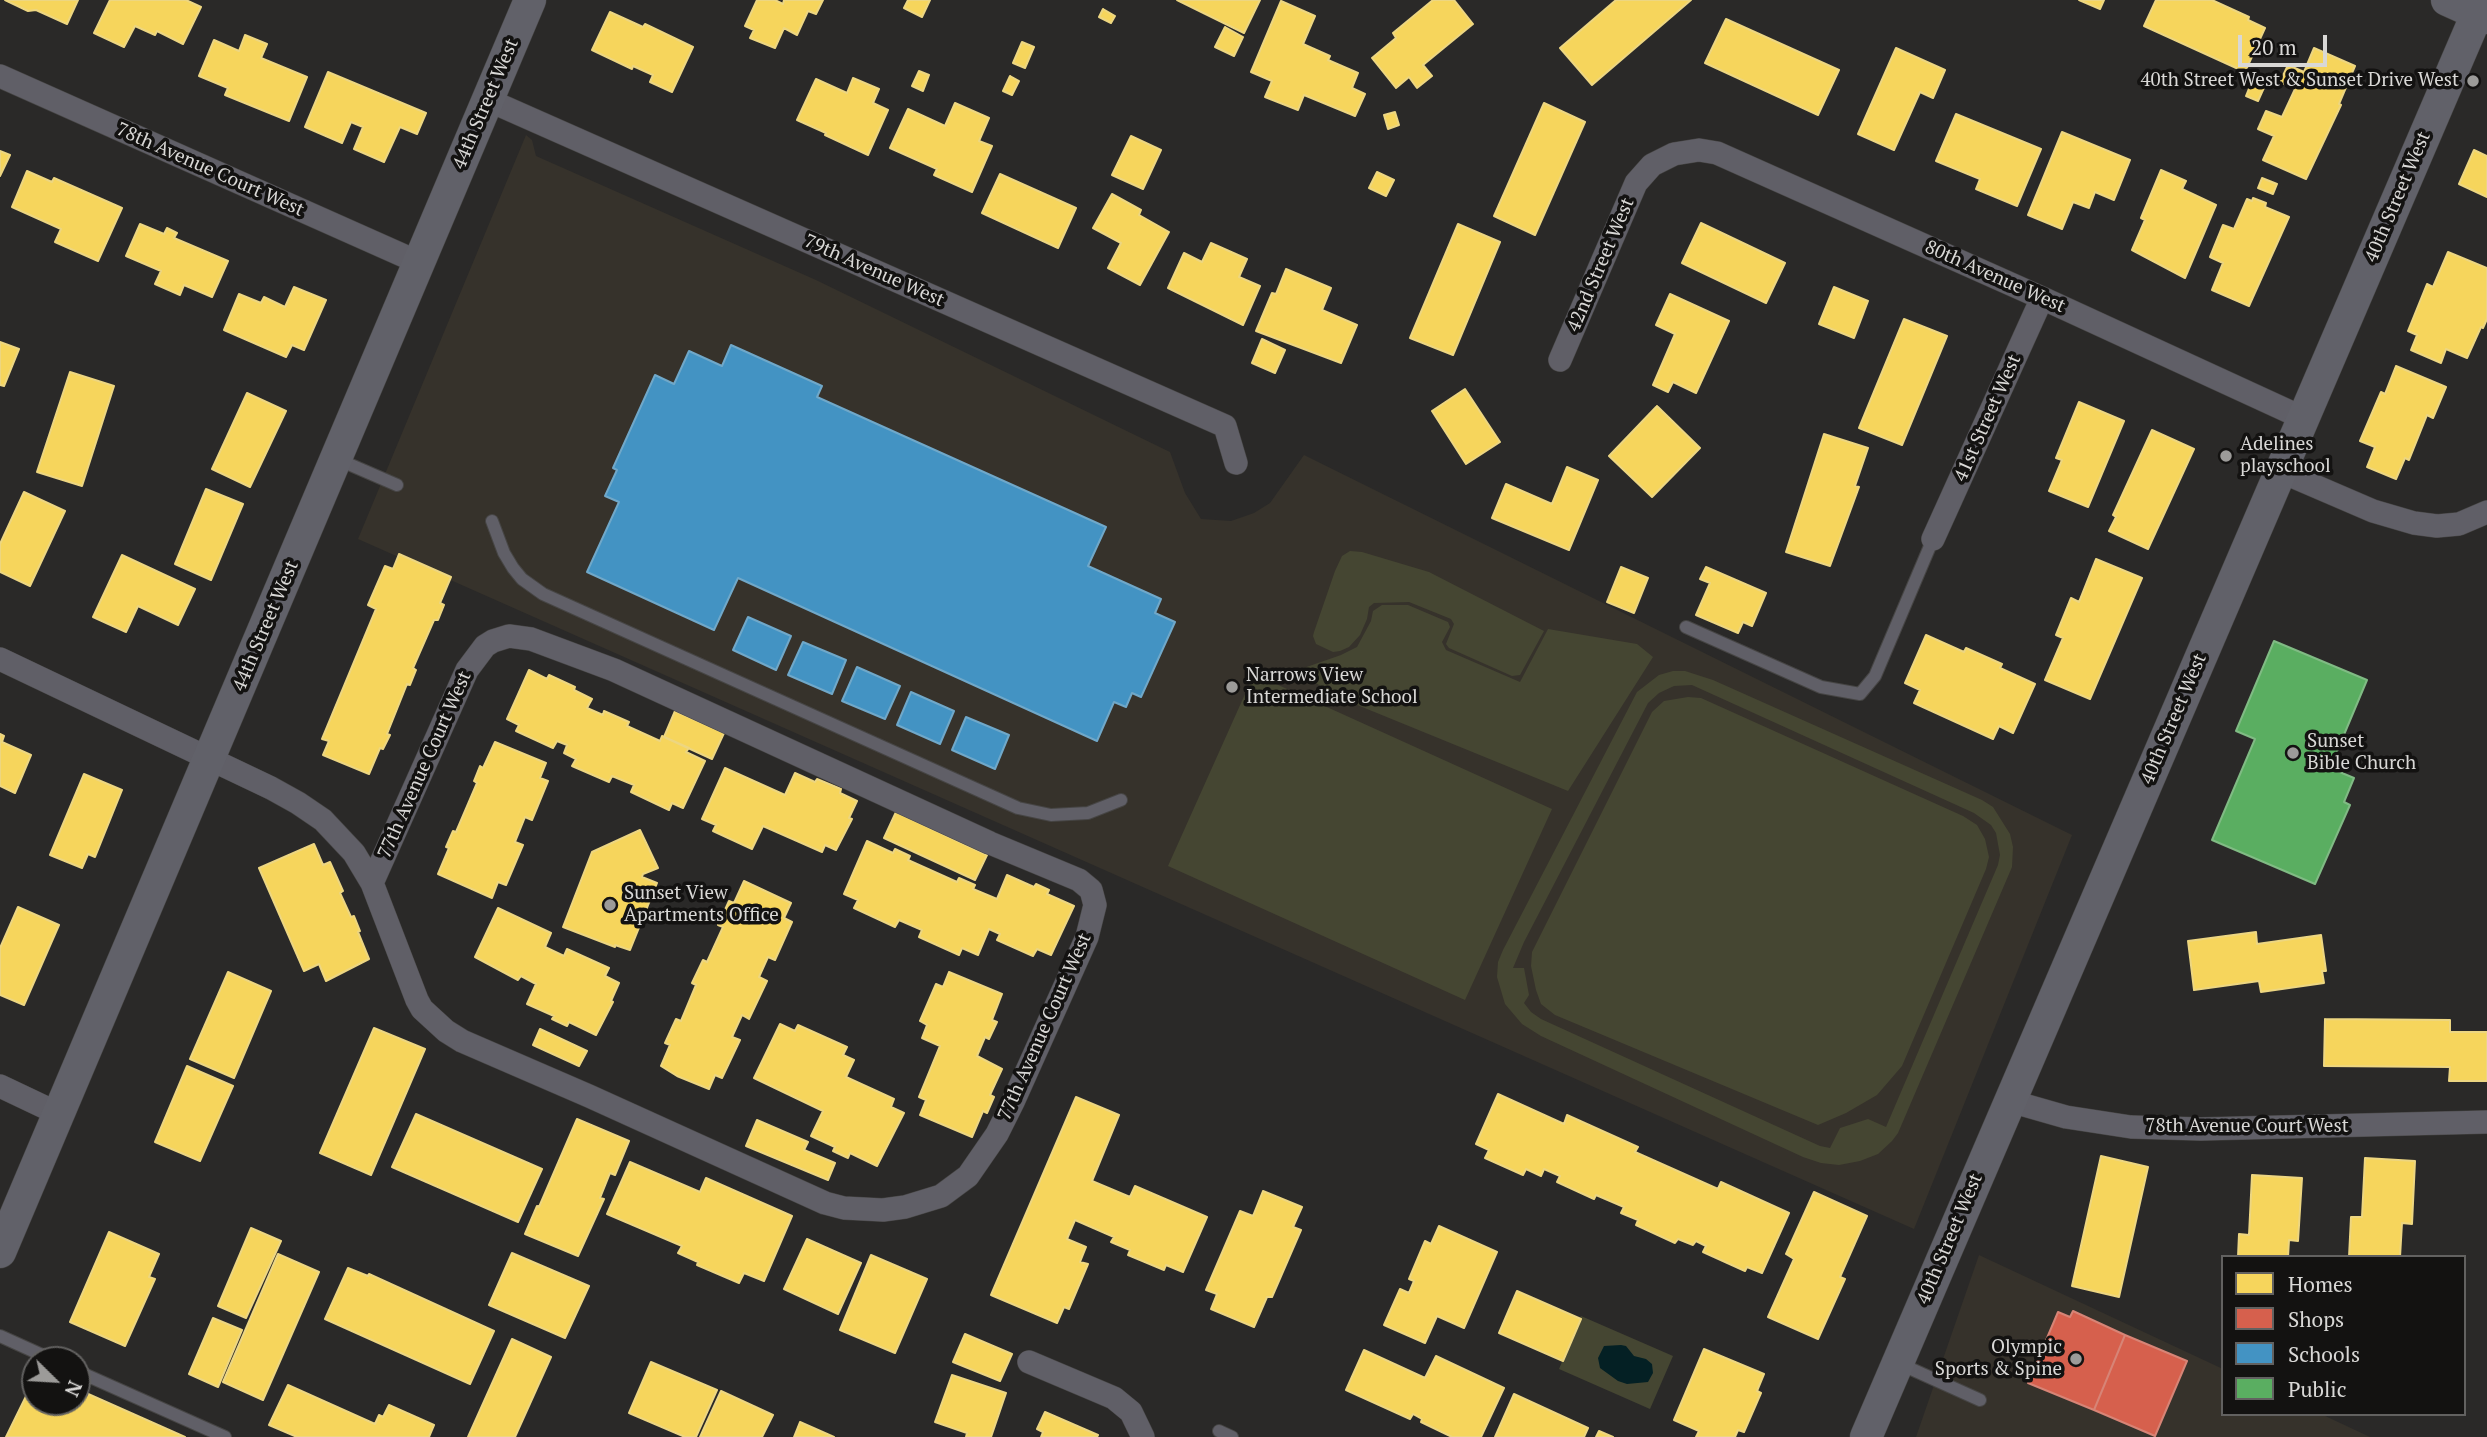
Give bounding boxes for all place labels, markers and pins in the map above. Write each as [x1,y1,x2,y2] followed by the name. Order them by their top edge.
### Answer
[2140,70,2459,92] place label: 40th Street West & Sunset Drive West
[2465,73,2481,89] marker: 40th Street West & Sunset Drive West
[2240,434,2331,478] place label: Adelines playschool
[2218,448,2234,464] marker: Adelines playschool
[1246,665,1418,709] place label: Narrows View Intermediate School
[1224,679,1240,695] marker: Narrows View Intermediate School
[2307,731,2416,775] place label: Sunset Bible Church
[2285,745,2301,761] marker: Sunset Bible Church
[624,883,779,927] place label: Sunset View Apartments Office
[602,897,618,913] marker: Sunset View Apartments Office
[1935,1337,2062,1381] place label: Olympic Sports & Spine
[2068,1351,2084,1367] marker: Olympic Sports & Spine

